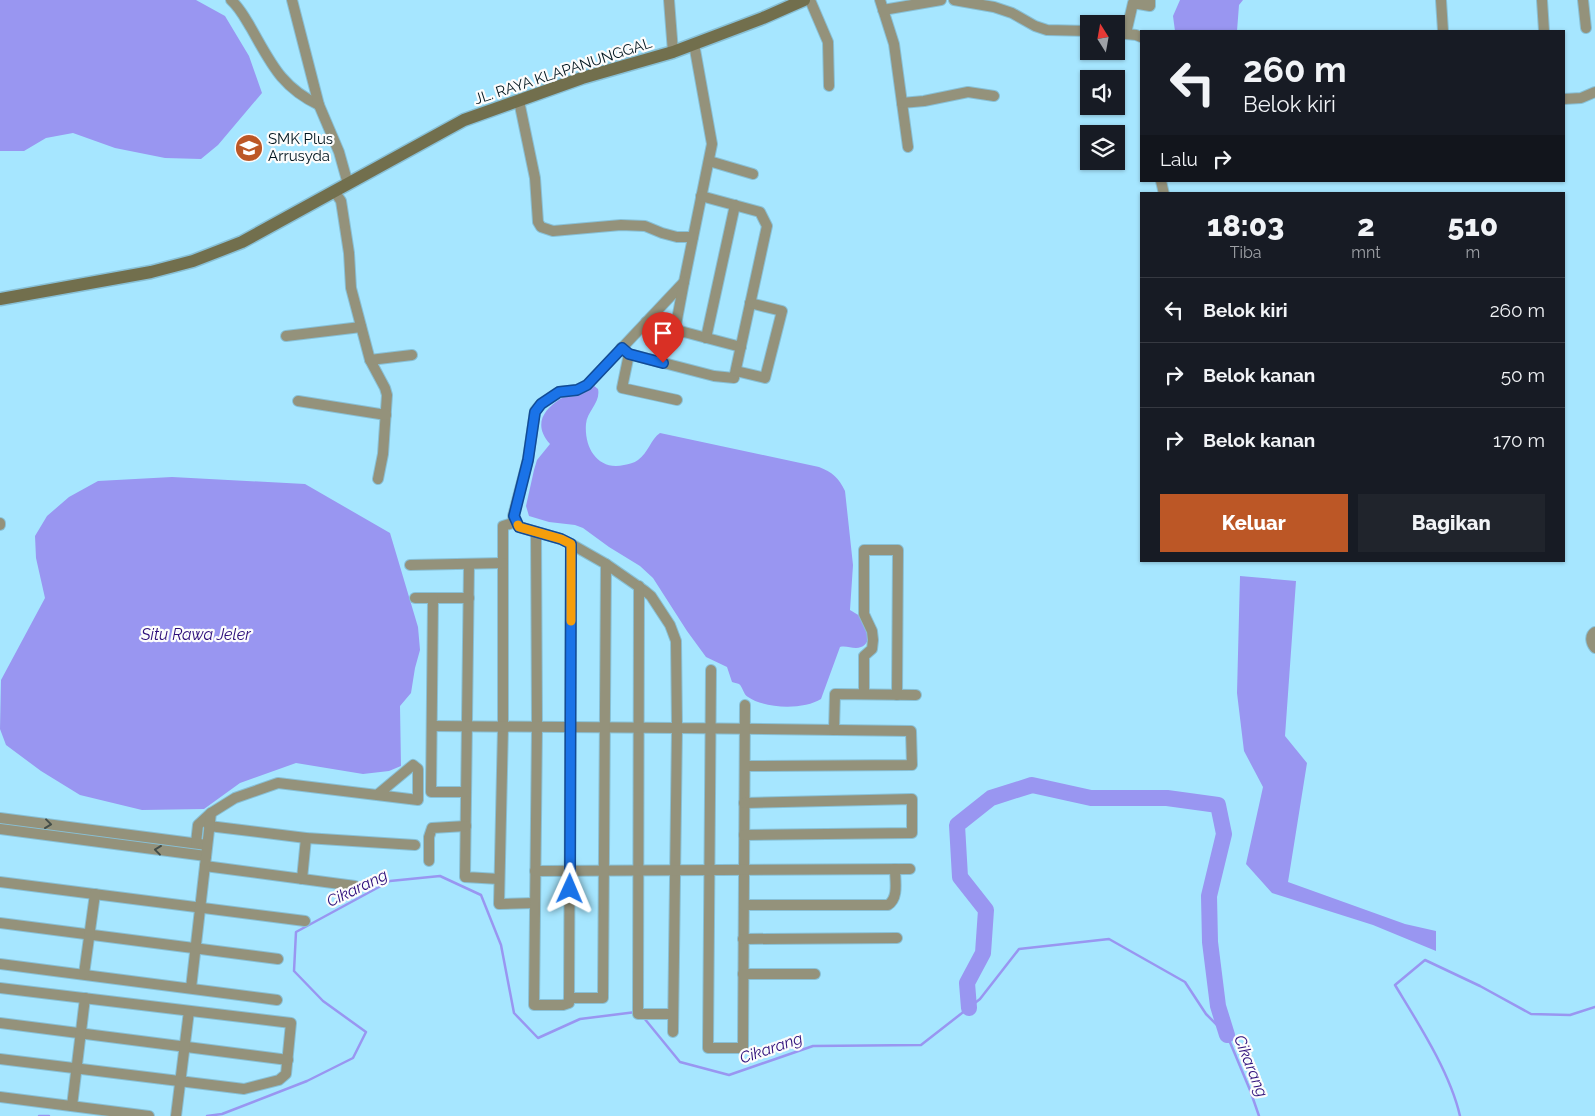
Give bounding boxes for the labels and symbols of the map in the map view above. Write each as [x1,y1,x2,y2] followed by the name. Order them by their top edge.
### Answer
[1080,15,1125,60] north arrow
[472,34,654,108] street label: JL. RAYA KLAPANUNGGAL
[268,130,333,165] place label: SMK Plus Arrusyda
[234,133,264,163] school or university icon: SMK Plus Arrusyda
[642,312,684,363] pin
[140,625,251,644] water label: Situ Rawa Jeler
[45,818,53,829] one-way arrow
[153,845,161,856] one-way arrow
[543,862,595,914] position arrow
[324,865,391,911] water label: Cikarang
[737,1028,805,1068] water label: Cikarang
[1230,1032,1272,1100] water label: Cikarang

